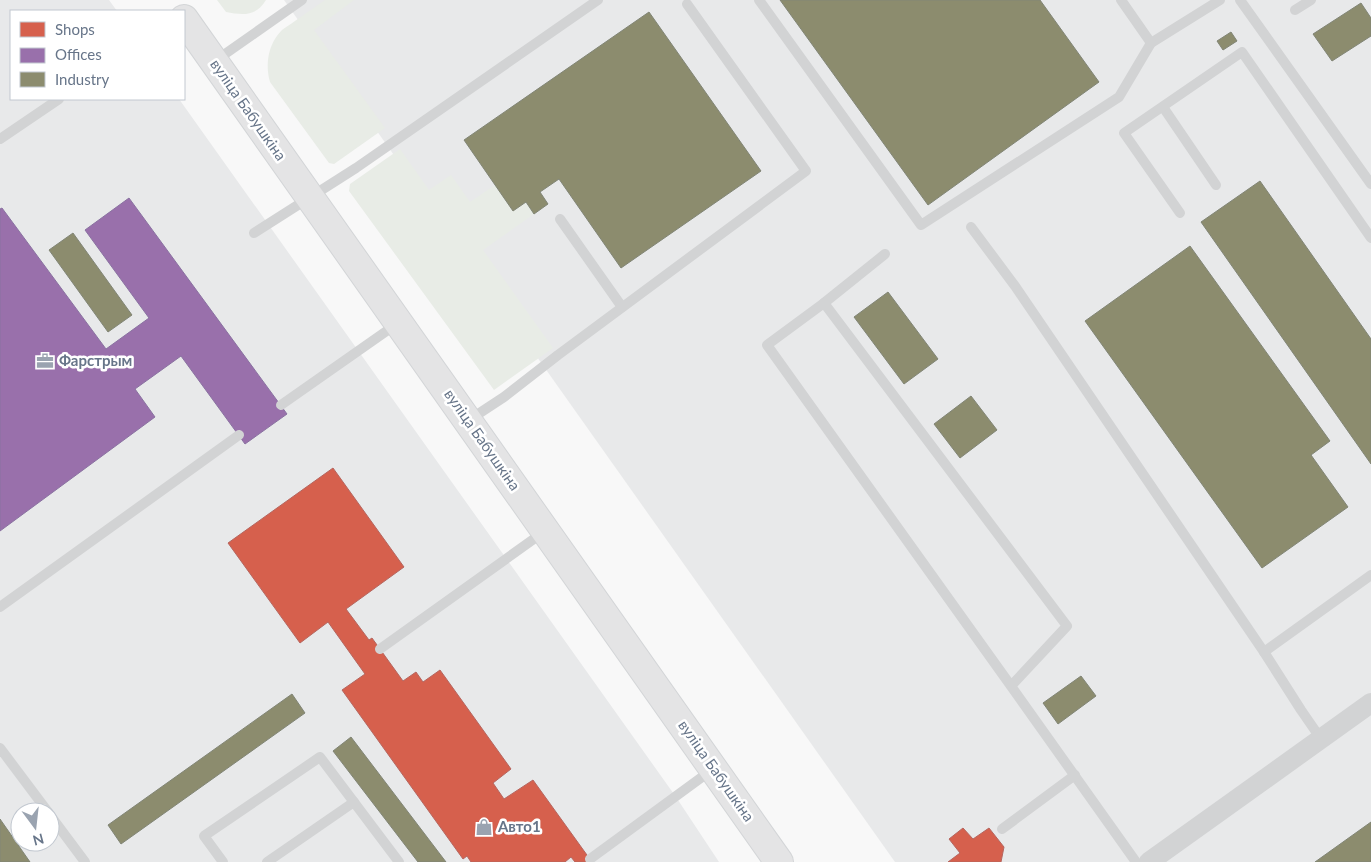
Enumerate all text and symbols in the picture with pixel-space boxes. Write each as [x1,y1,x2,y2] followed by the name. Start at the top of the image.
[10,10,185,100] legend
[55,20,95,38] text: Shops
[55,45,102,63] text: Offices
[207,55,290,164] street label: вуліца Бабушкіна
[55,70,110,88] text: Industry
[35,351,55,371] office icon: Фарстрым
[59,351,132,369] place label: Фарстрым
[441,385,524,494] street label: вуліца Бабушкіна
[675,716,758,825] street label: вуліца Бабушкіна
[10,802,60,852] north arrow
[474,817,494,837] shop icon: Авто1
[497,817,541,835] place label: Авто1
[31,830,46,850] text: N

